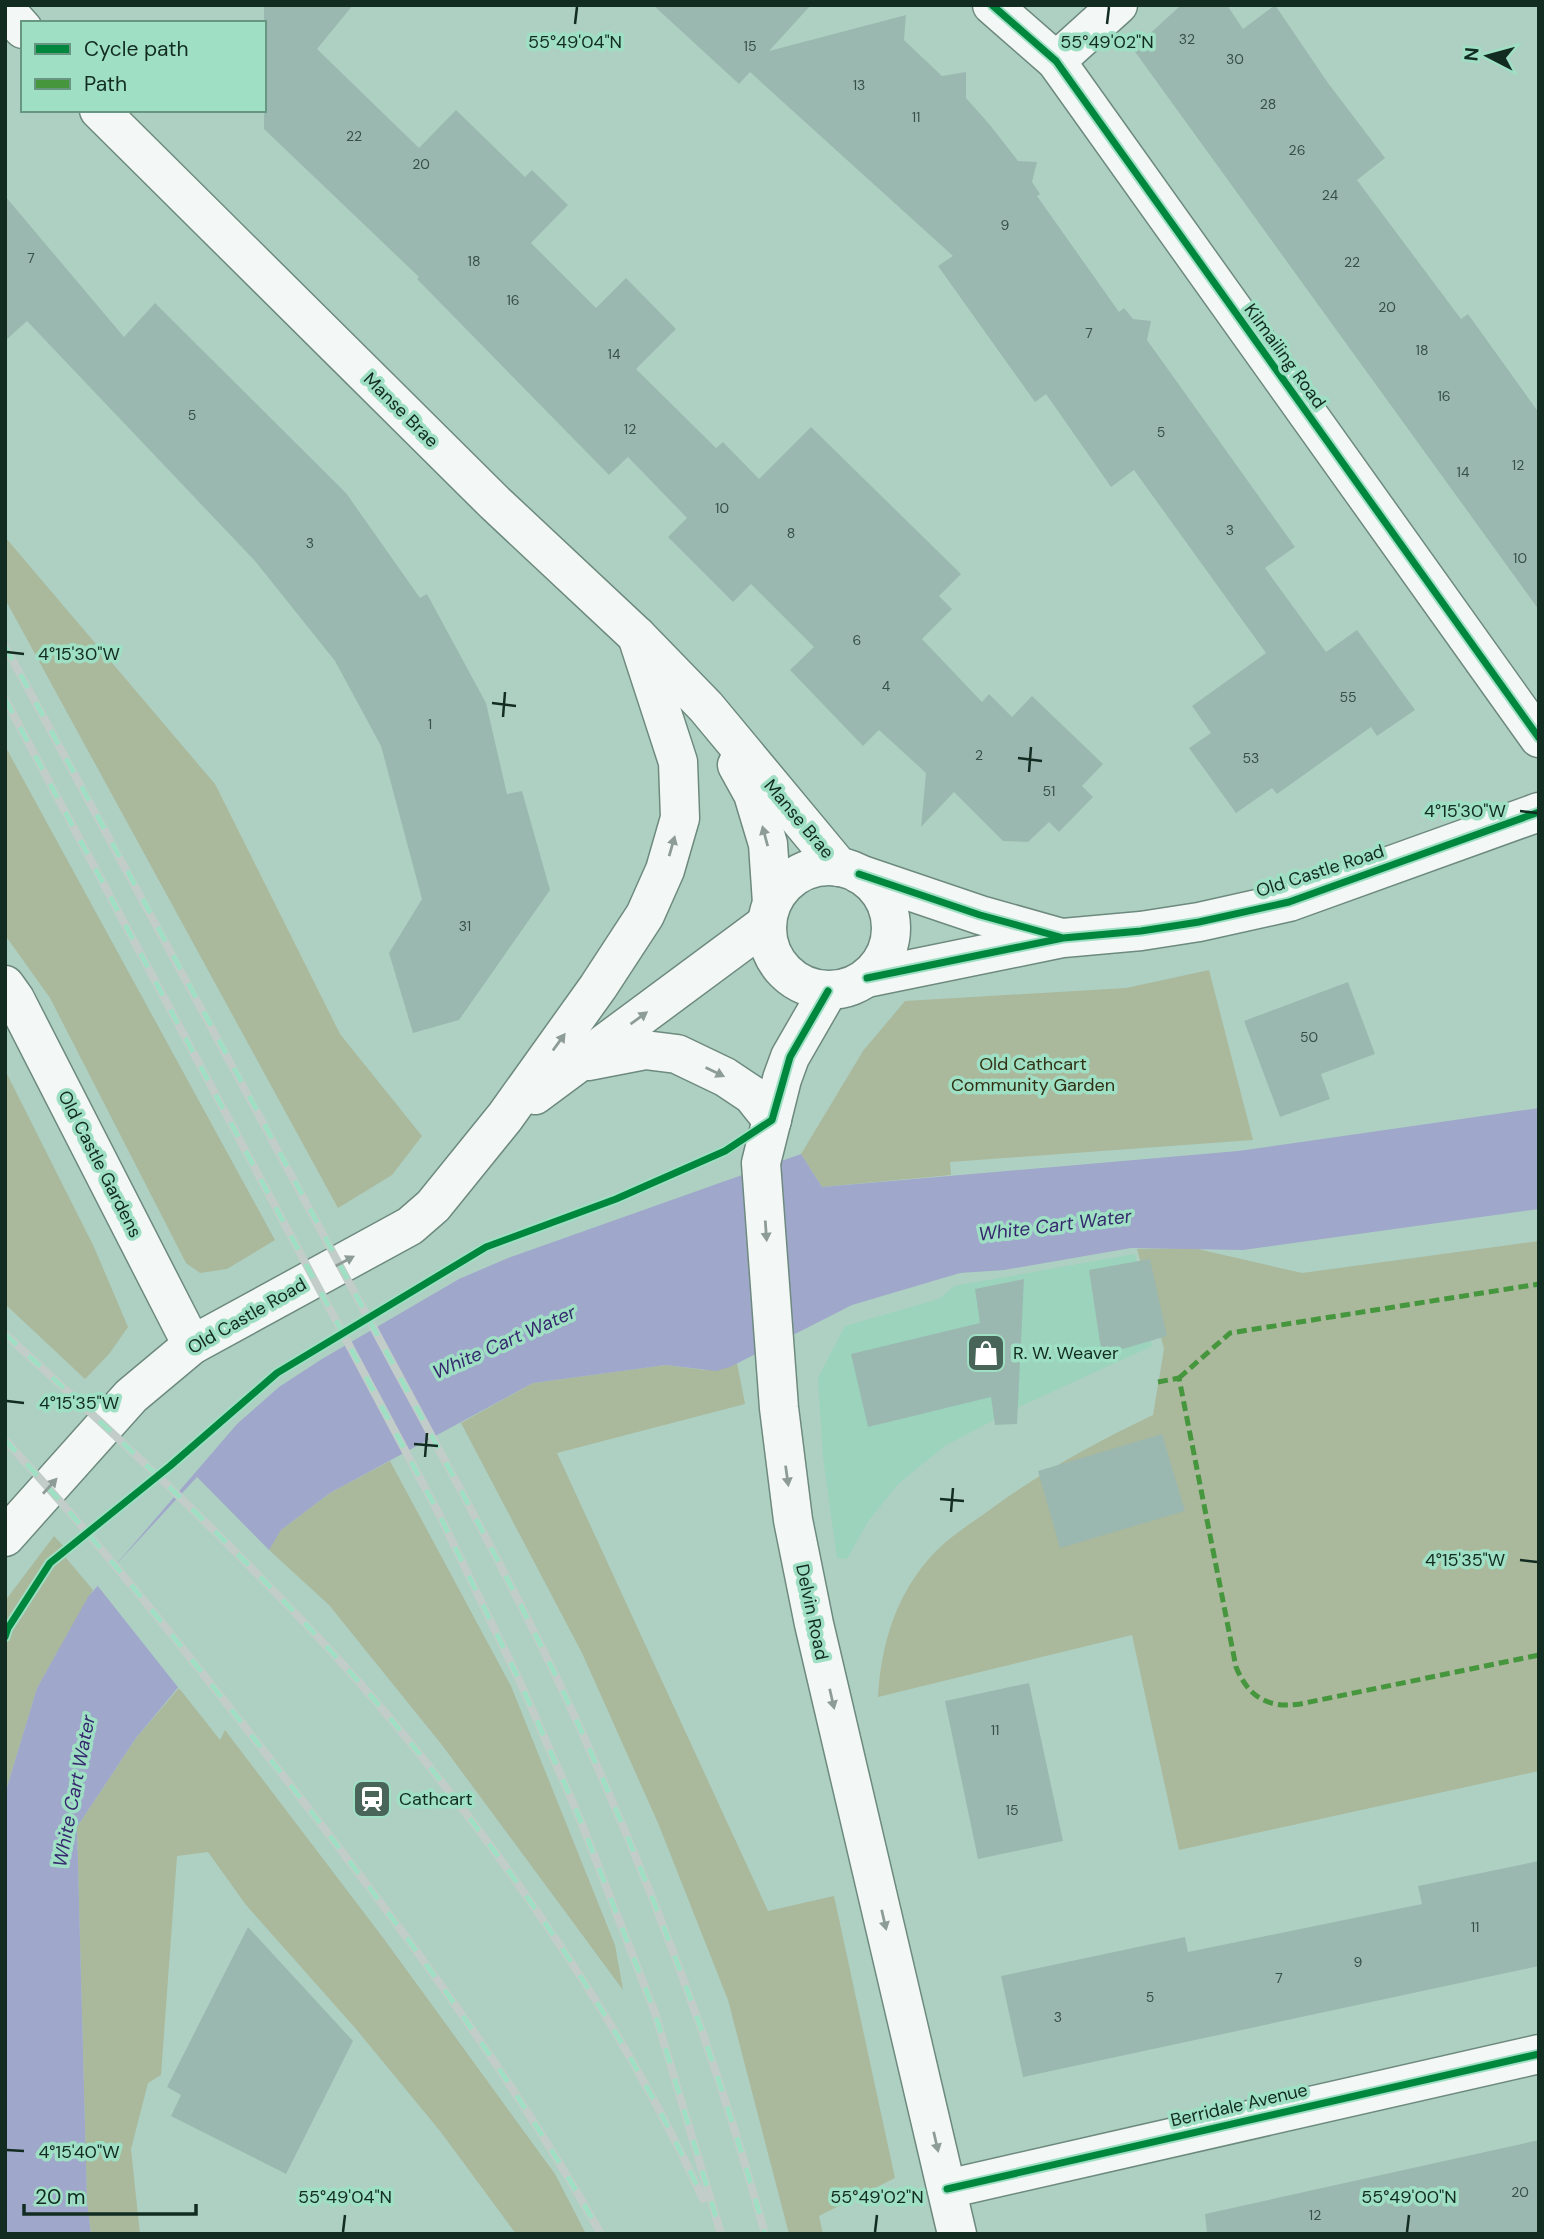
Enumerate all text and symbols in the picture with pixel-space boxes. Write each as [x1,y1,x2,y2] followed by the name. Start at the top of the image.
[21,21,266,112] legend
[1453,21,1523,91] north arrow
[528,30,622,54] text: 55°49'04"N
[1060,30,1154,54] text: 55°49'02"N
[1179,30,1195,48] house number: 32
[84,35,189,63] text: Cycle path
[744,37,756,55] house number: 15
[1458,46,1485,62] text: N
[1226,50,1244,68] house number: 30
[84,70,127,98] text: Path
[853,76,865,94] house number: 13
[1260,95,1276,113] house number: 28
[912,108,920,126] house number: 11
[346,127,362,145] house number: 22
[1289,141,1305,159] house number: 26
[412,155,430,173] house number: 20
[1322,186,1339,204] house number: 24
[1001,216,1010,234] house number: 9
[27,249,35,267] house number: 7
[468,252,480,270] house number: 18
[1344,253,1360,271] house number: 22
[506,291,520,309] house number: 16
[1378,298,1396,316] house number: 20
[1239,299,1331,413] street label: Kilmailing Road
[1085,324,1093,342] house number: 7
[1416,341,1428,359] house number: 18
[608,345,621,363] house number: 14
[358,367,444,453] street label: Manse Brae
[1437,387,1451,405] house number: 16
[188,406,196,424] house number: 5
[624,420,636,438] house number: 12
[1157,423,1165,441] house number: 5
[1512,456,1524,474] house number: 12
[1457,463,1470,481] house number: 14
[715,499,729,517] house number: 10
[1226,521,1234,539] house number: 3
[787,524,795,542] house number: 8
[306,534,314,552] house number: 3
[1513,549,1527,567] house number: 10
[853,631,861,649] house number: 6
[38,642,120,666] text: 4°15'30"W
[882,677,891,695] house number: 4
[1339,688,1357,706] house number: 55
[428,715,432,733] house number: 1
[975,746,983,764] house number: 2
[1243,749,1259,767] house number: 53
[759,774,839,864] street label: Manse Brae
[1043,782,1055,800] house number: 51
[1424,799,1506,823] text: 4°15'30"W
[759,825,769,846] one-way arrow
[668,835,678,856] one-way arrow
[1253,839,1387,903] street label: Old Castle Road
[459,917,471,935] house number: 31
[630,1012,648,1026] one-way arrow
[1300,1028,1318,1046] house number: 50
[552,1033,566,1051] one-way arrow
[951,1052,1115,1097] park label: Old Cathcart Community Garden
[705,1067,725,1078] one-way arrow
[53,1086,147,1242] street label: Old Castle Gardens
[977,1203,1134,1247] water label: White Cart Water
[761,1220,772,1242] one-way arrow
[335,1255,354,1267] one-way arrow
[183,1272,311,1360] street label: Old Castle Road
[428,1299,580,1385] water label: White Cart Water
[965,1332,1007,1374] shop icon: R. W. Weaver
[1013,1341,1119,1365] place label: R. W. Weaver
[39,1391,119,1415] text: 4°15'35"W
[782,1465,793,1487] one-way arrow
[42,1477,58,1495] one-way arrow
[1425,1548,1505,1572] text: 4°15'35"W
[790,1562,834,1662] street label: Delvin Road
[826,1688,837,1710] one-way arrow
[47,1712,101,1869] water label: White Cart Water
[991,1721,999,1739] house number: 11
[351,1778,393,1820] station icon: Cathcart
[399,1787,473,1811] place label: Cathcart
[1006,1801,1018,1819] house number: 15
[879,1909,890,1931] one-way arrow
[1471,1918,1479,1936] house number: 11
[1354,1953,1363,1971] house number: 9
[1275,1969,1283,1987] house number: 7
[1146,1988,1154,2006] house number: 5
[1054,2008,1062,2026] house number: 3
[1168,2078,1310,2132] street label: Berridale Avenue
[931,2131,942,2153] one-way arrow
[38,2140,120,2164] text: 4°15'40"W
[24,2172,196,2216] scale bar
[35,2183,86,2211] text: 20 m
[1511,2183,1529,2201] house number: 20
[298,2185,392,2209] text: 55°49'04"N
[830,2185,924,2209] text: 55°49'02"N
[1361,2185,1457,2209] text: 55°49'00"N
[1309,2206,1321,2224] house number: 12

